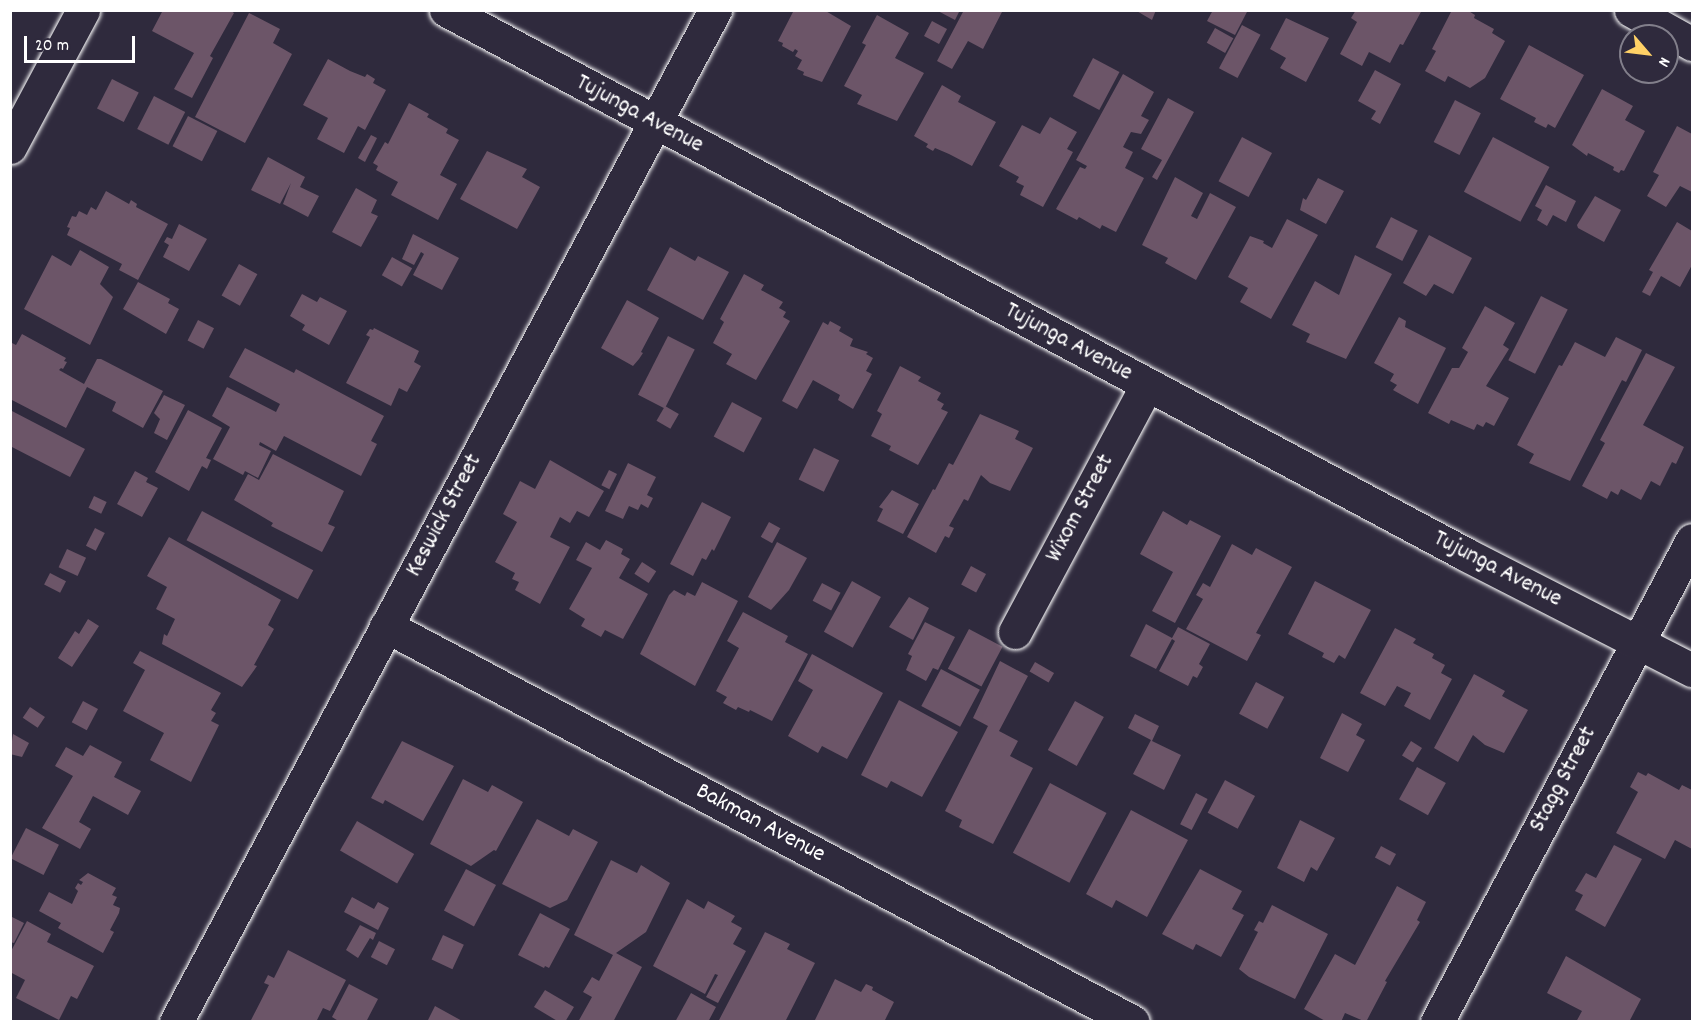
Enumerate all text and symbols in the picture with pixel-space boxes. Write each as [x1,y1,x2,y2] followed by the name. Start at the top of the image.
[27,24,138,62] scale bar
[1619,24,1679,84] north arrow
[35,34,69,59] text: 20 m
[1652,53,1676,71] text: N
[570,69,708,161] street label: Tujunga Avenue
[999,297,1137,389] street label: Tujunga Avenue
[401,450,489,582] street label: Keswick Street
[1041,450,1121,568] street label: Wixom Street
[1428,525,1566,615] street label: Tujunga Avenue
[1524,722,1604,838] street label: Stagg Street
[690,778,830,870] street label: Bakman Avenue

